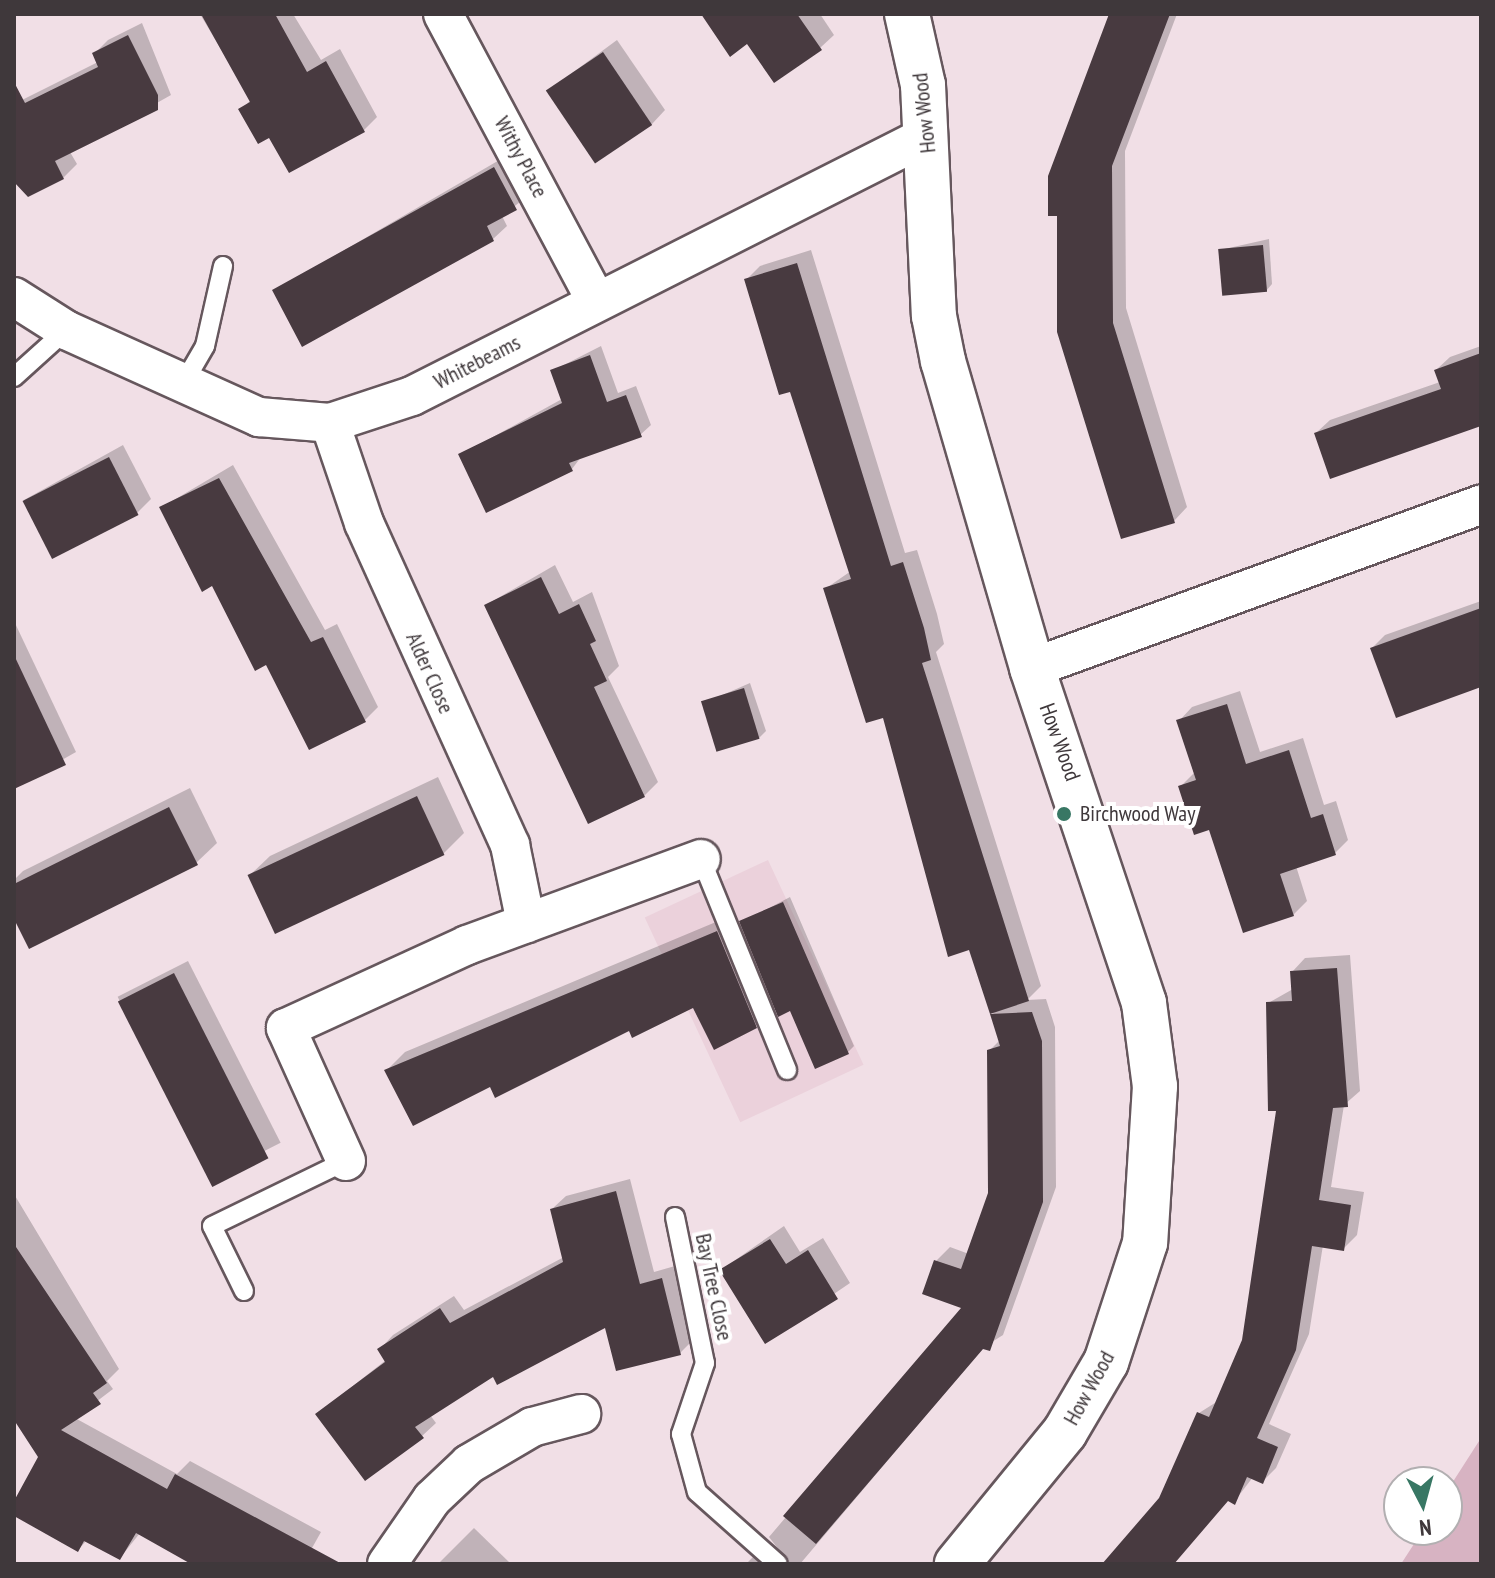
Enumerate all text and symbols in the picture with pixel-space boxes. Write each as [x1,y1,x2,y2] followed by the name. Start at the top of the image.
[907,71,941,155] street label: How Wood
[489,112,553,202] street label: Withy Place
[429,329,525,395] street label: Whitebeams
[400,628,460,718] street label: Alder Close
[1034,699,1086,785] street label: How Wood
[1080,801,1196,827] place label: Birchwood Way
[1055,805,1073,823] marker: Birchwood Way
[690,1230,738,1344] street label: Bay Tree Close
[1058,1346,1120,1430] street label: How Wood
[1383,1466,1463,1546] north arrow
[1418,1513,1433,1542] text: N

